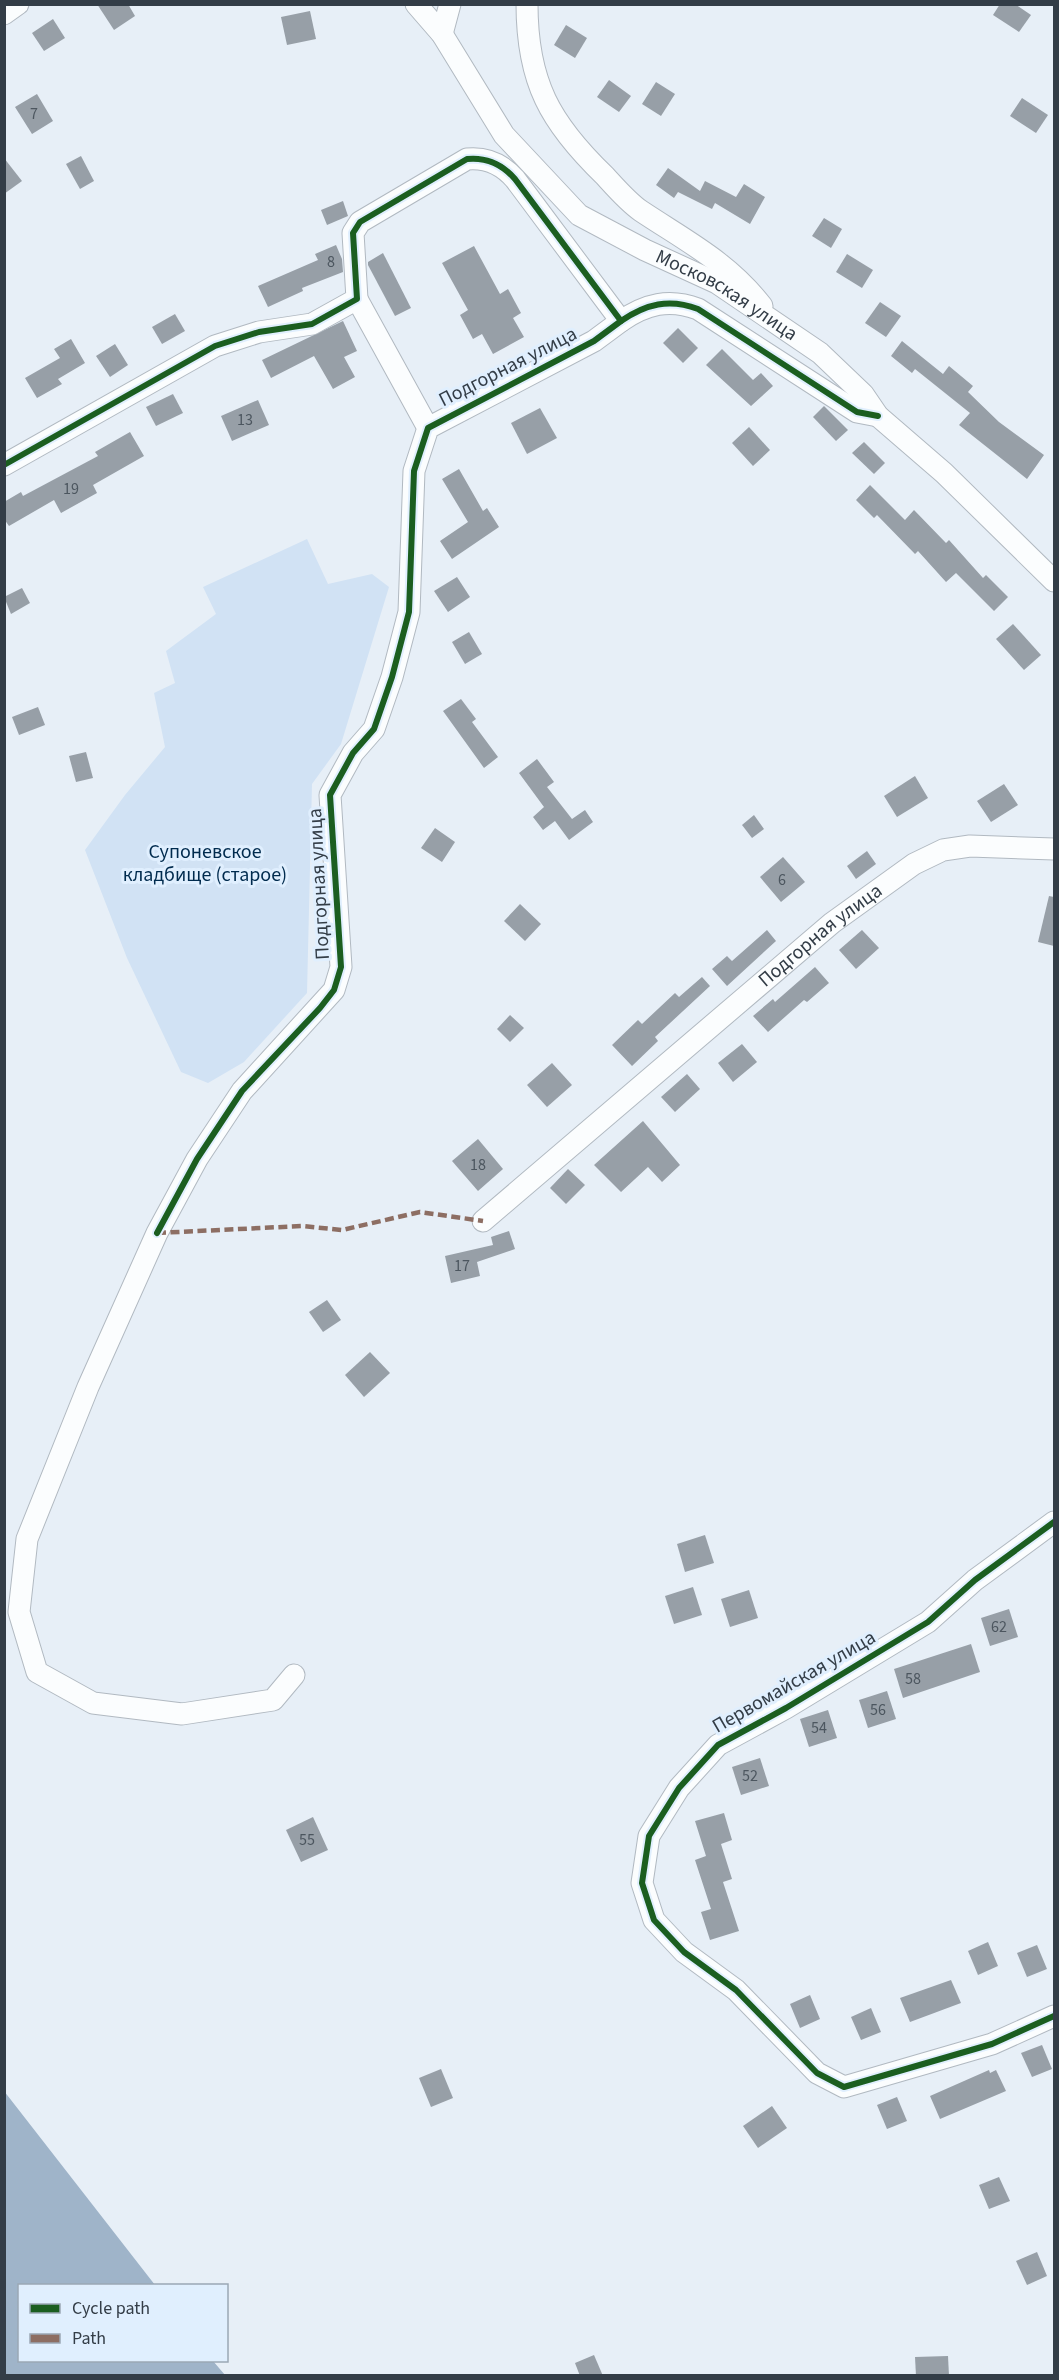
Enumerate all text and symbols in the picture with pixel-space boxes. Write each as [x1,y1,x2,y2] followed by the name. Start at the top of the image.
[30,103,38,125] house number: 7
[651,243,803,348] street label: Московская улица
[327,251,335,273] house number: 8
[434,320,582,414] street label: Подгорная улица
[237,409,253,431] house number: 13
[63,478,79,500] house number: 19
[301,807,337,961] street label: Подгорная улица
[123,838,287,889] park label: Супоневское кладбище (старое)
[778,869,786,891] house number: 6
[752,877,888,994] street label: Подгорная улица
[470,1154,486,1176] house number: 18
[454,1255,470,1277] house number: 17
[991,1616,1007,1638] house number: 62
[707,1624,881,1740] street label: Первомайская улица
[905,1668,921,1690] house number: 58
[870,1699,886,1721] house number: 56
[811,1717,827,1739] house number: 54
[742,1765,758,1787] house number: 52
[299,1829,315,1851] house number: 55
[18,2284,228,2362] legend
[72,2296,150,2321] text: Cycle path
[72,2326,106,2351] text: Path

